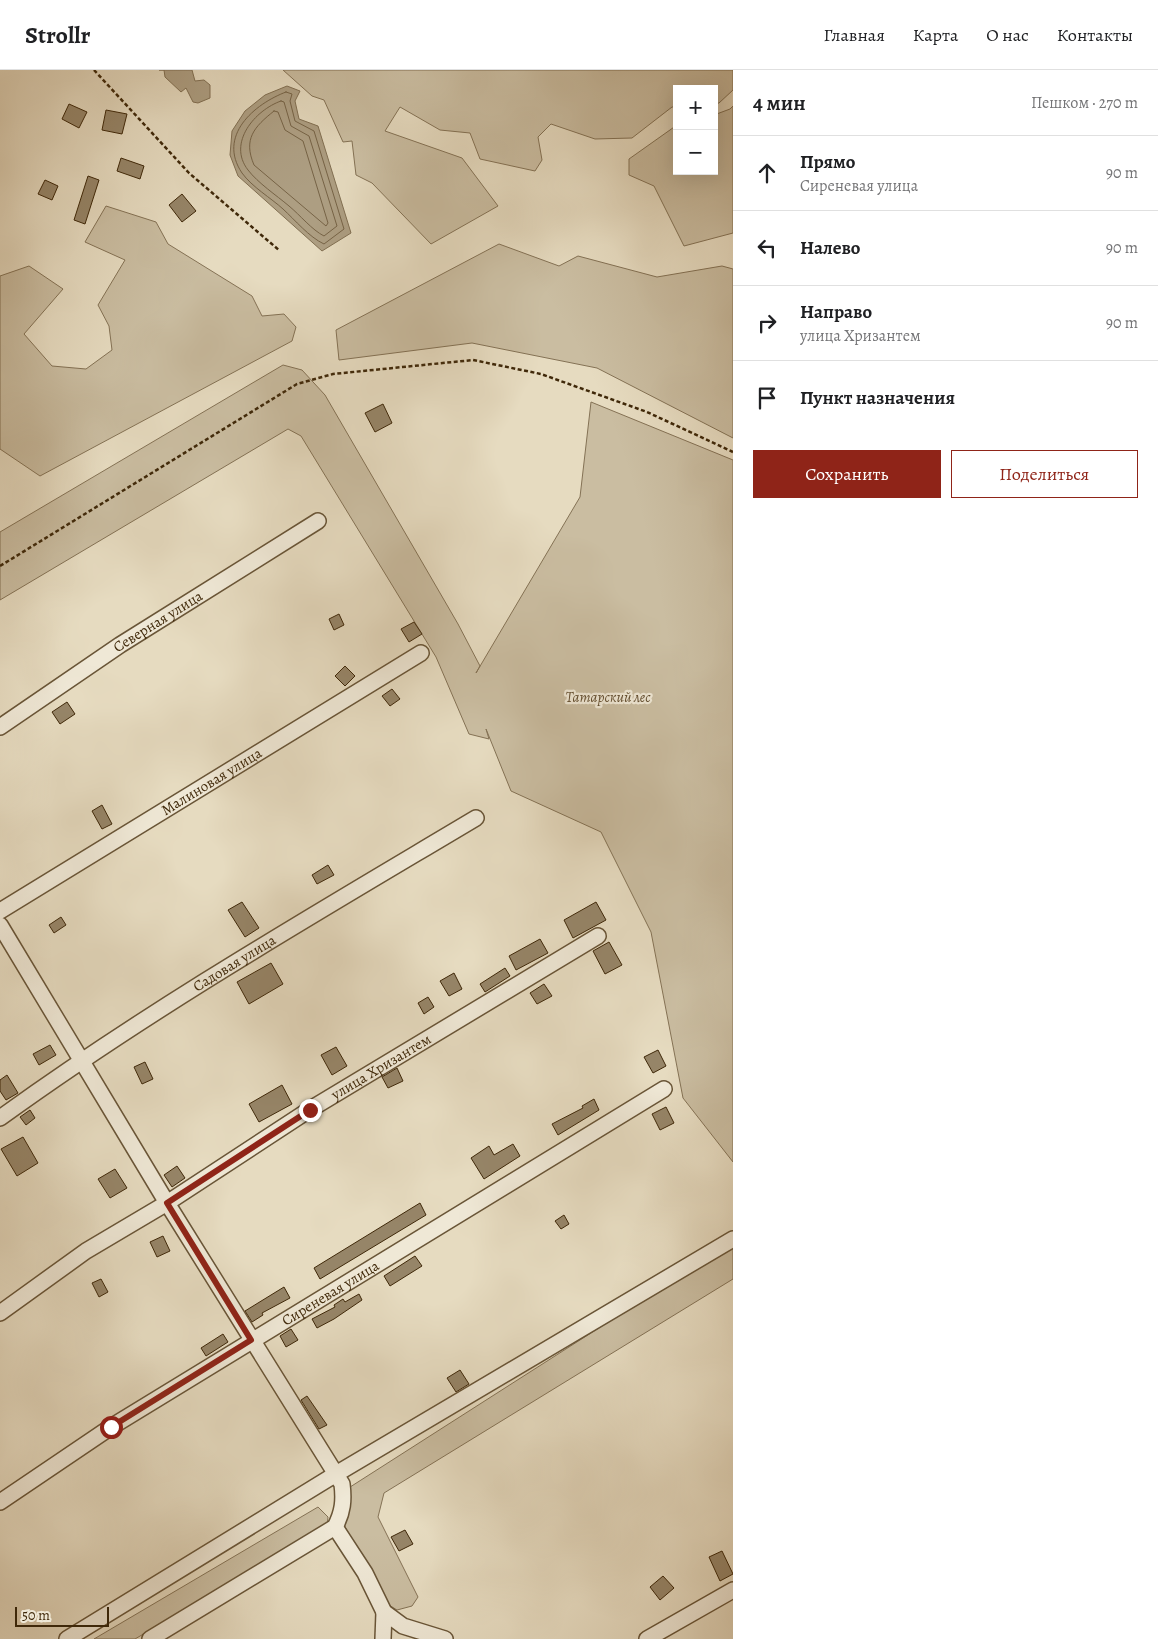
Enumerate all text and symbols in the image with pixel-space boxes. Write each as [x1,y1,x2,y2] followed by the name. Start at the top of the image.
[25,19,90,51] text: Strollr
[824,23,885,47] text: Главная
[913,23,958,47] text: Карта
[986,23,1029,47] text: О нас
[1057,23,1133,47] text: Контакты
[673,85,718,175] map controls
[673,85,718,130] button: +
[753,89,806,117] text: 4 мин
[1031,92,1138,114] text: Пешком · 270 m
[673,130,718,175] button: −
[800,149,855,175] text: Прямо
[753,159,781,187] icon: ahead
[1106,162,1138,184] text: 90 m
[800,175,918,197] text: Сиреневая улица
[753,234,781,262] icon: left
[800,235,860,261] text: Налево
[1106,237,1138,259] text: 90 m
[800,299,872,325] text: Направо
[753,309,781,337] icon: right
[1106,312,1138,334] text: 90 m
[800,325,921,347] text: улица Хризантем
[753,384,781,412] icon: arrive
[800,385,955,411] text: Пункт назначения
[753,450,941,498] button: Сохранить
[951,450,1138,498] button: Поделиться
[109,586,206,657] street label: Северная улица
[565,687,651,707] park label: Татарский лес
[157,743,266,820] street label: Малиновая улица
[189,930,280,996] street label: Садовая улица
[327,1029,435,1105] street label: улица Хризантем
[299,1099,322,1122] route end
[278,1255,383,1330] street label: Сиреневая улица
[100,1416,123,1439] route start
[15,1604,109,1627] scale bar
[22,1606,50,1625] text: 50 m

